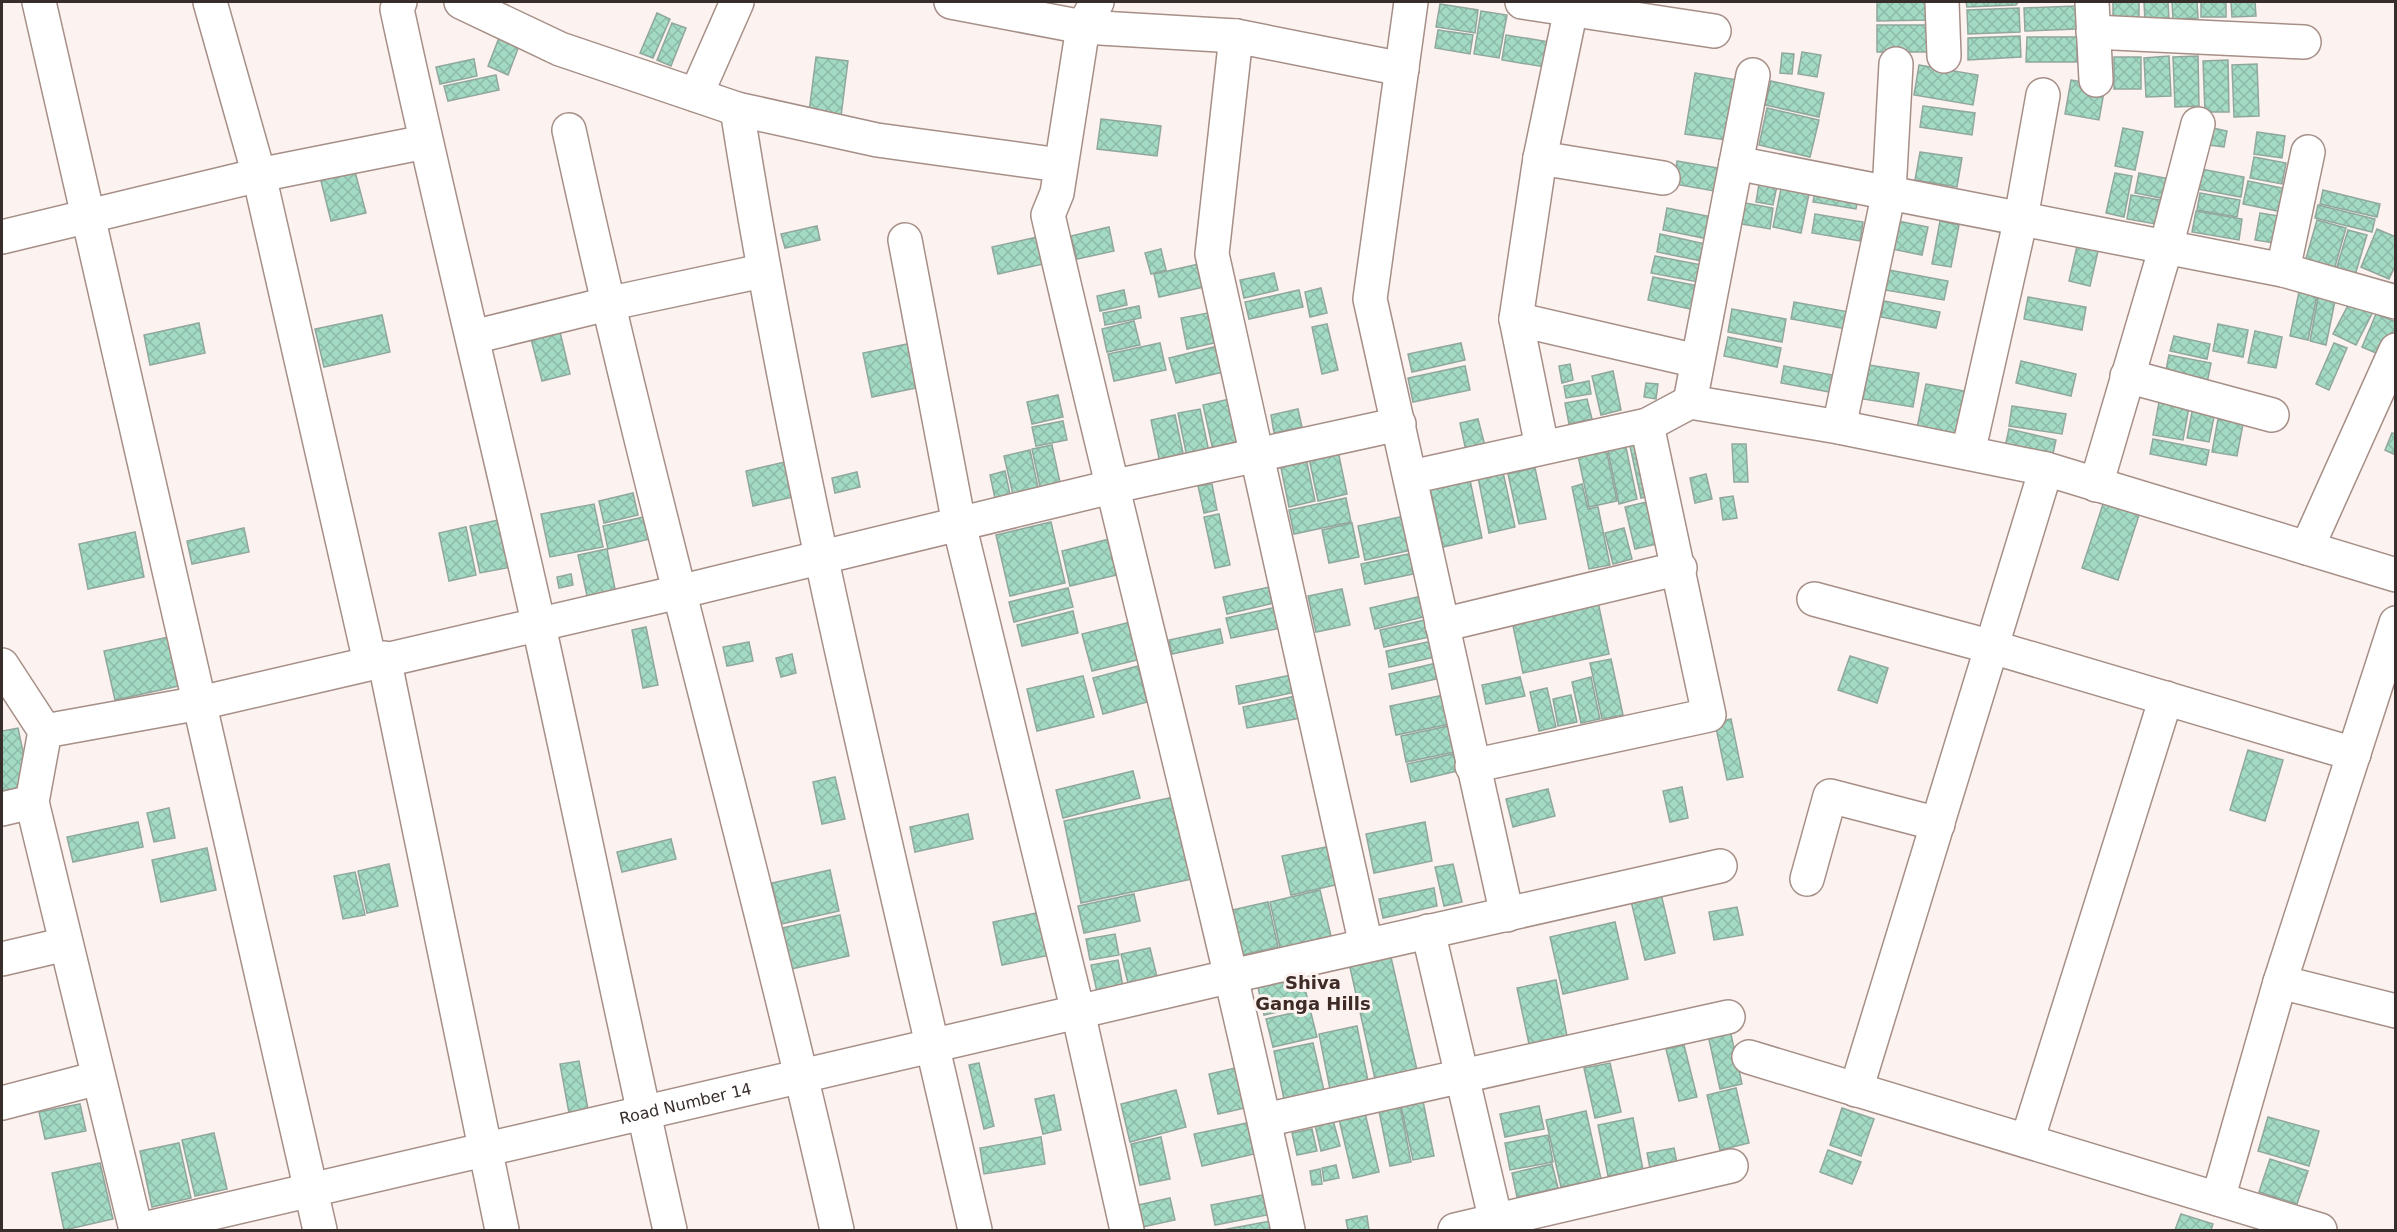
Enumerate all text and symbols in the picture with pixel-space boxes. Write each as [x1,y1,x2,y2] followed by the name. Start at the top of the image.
[1255,972,1371,1014] district label: Shiva Ganga Hills
[618,1078,753,1128] street label: Road Number 14

